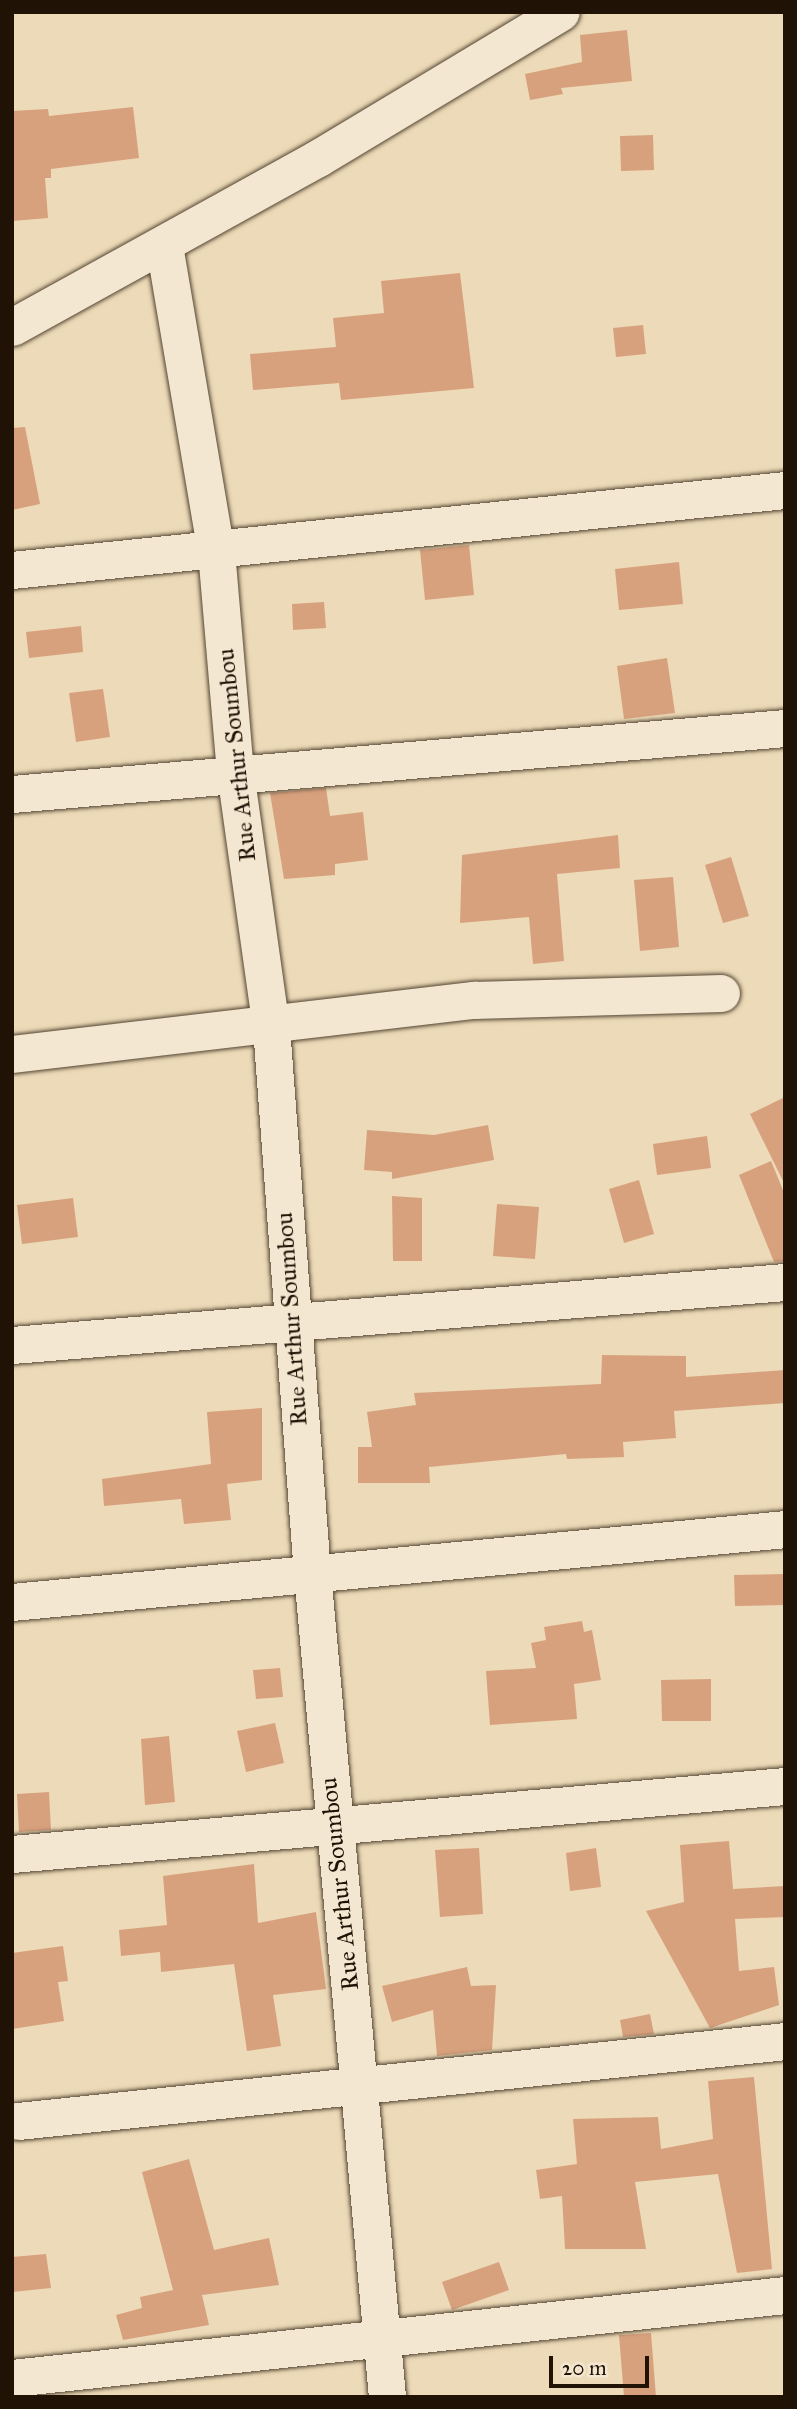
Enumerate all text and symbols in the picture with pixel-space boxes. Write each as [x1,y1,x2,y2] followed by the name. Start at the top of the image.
[211,647,263,863] street label: Rue Arthur Soumbou
[270,1211,314,1427] street label: Rue Arthur Soumbou
[314,1776,366,1992] street label: Rue Arthur Soumbou
[552,2342,652,2386] scale bar
[562,2355,607,2381] text: 20 m

